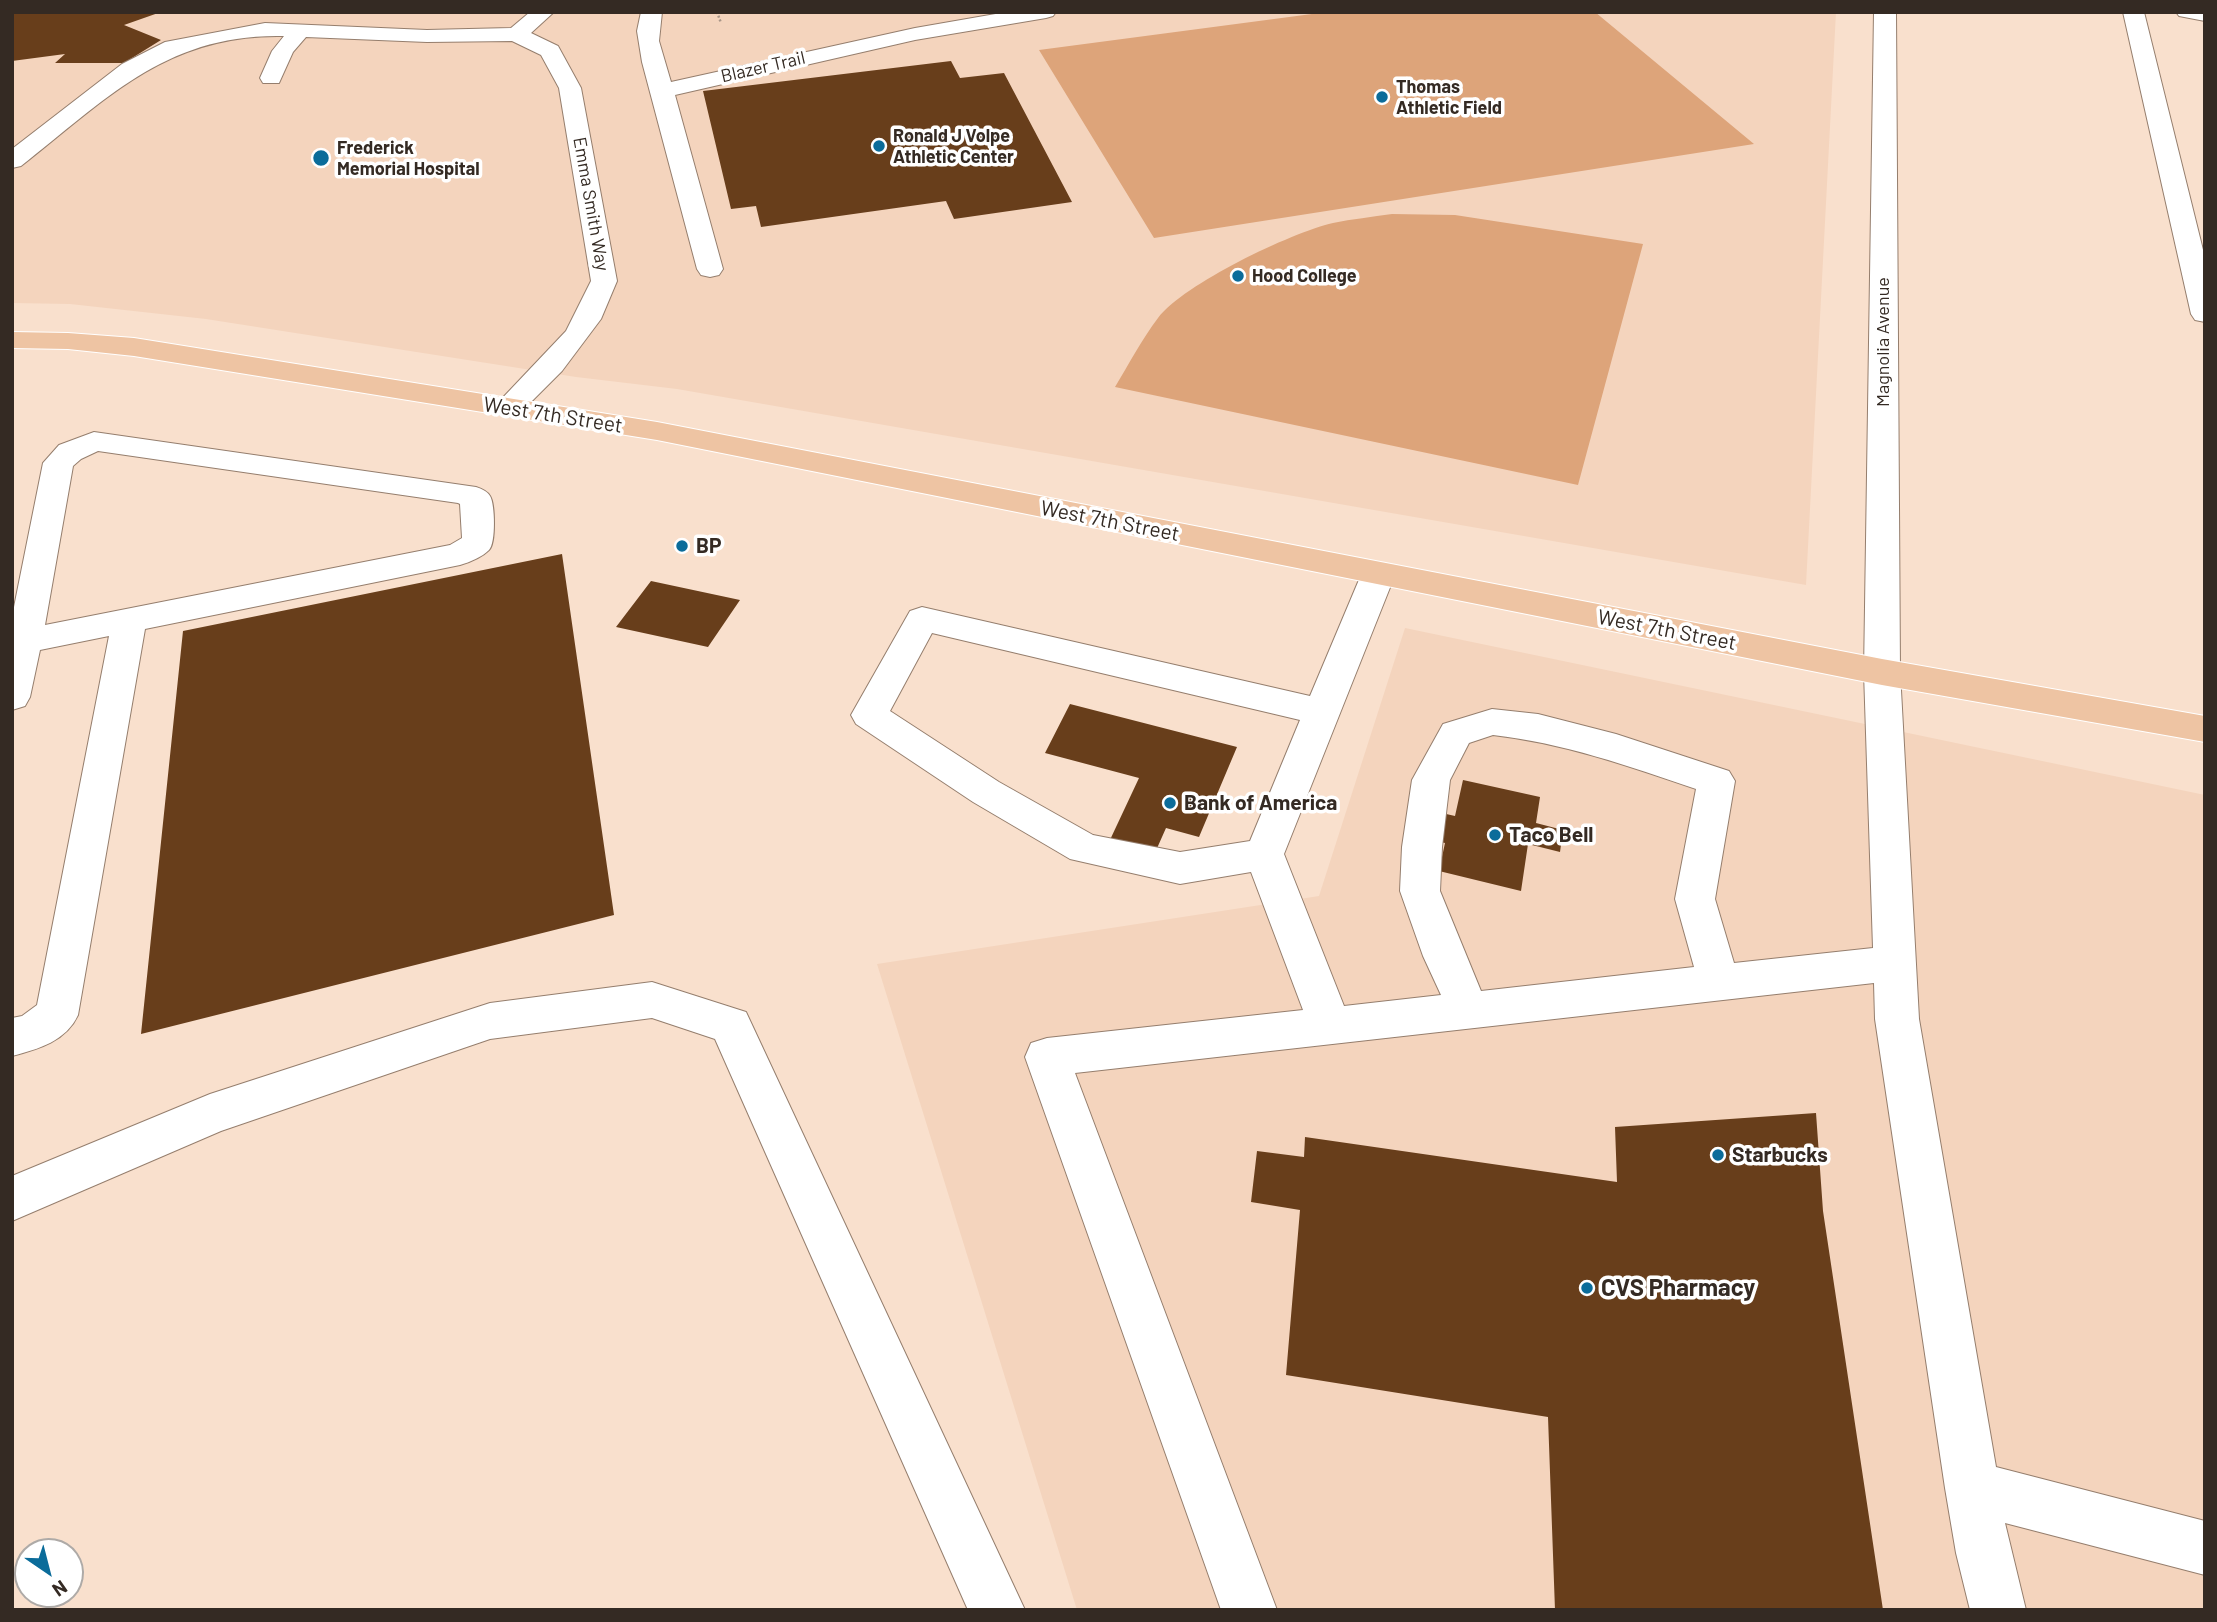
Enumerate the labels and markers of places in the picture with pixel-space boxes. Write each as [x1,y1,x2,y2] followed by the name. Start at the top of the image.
[1396,76,1502,119] place label: Thomas Athletic Field
[1374,89,1390,105] marker: Thomas Athletic Field
[893,125,1014,168] place label: Ronald J Volpe Athletic Center
[337,137,480,180] place label: Frederick Memorial Hospital
[871,138,887,154] marker: Ronald J Volpe Athletic Center
[311,148,331,168] marker: Frederick Memorial Hospital
[1252,265,1357,287] place label: Hood College
[1230,268,1246,284] marker: Hood College
[696,533,722,559] place label: BP
[674,538,690,554] marker: BP
[1184,790,1337,816] place label: Bank of America
[1162,795,1178,811] marker: Bank of America
[1509,822,1593,848] place label: Taco Bell
[1487,827,1503,843] marker: Taco Bell
[1732,1142,1828,1168] place label: Starbucks
[1710,1147,1726,1163] marker: Starbucks
[1601,1274,1755,1302] place label: CVS Pharmacy
[1579,1280,1595,1296] marker: CVS Pharmacy

